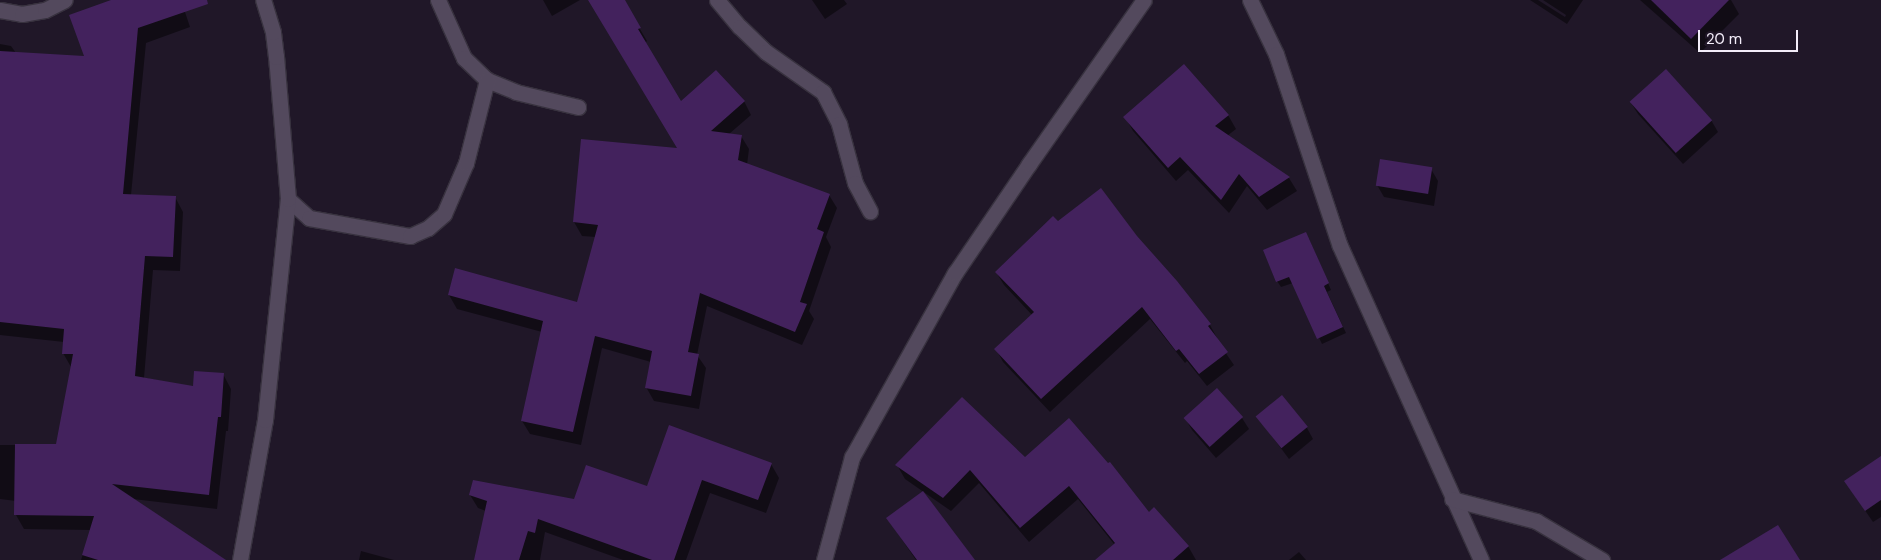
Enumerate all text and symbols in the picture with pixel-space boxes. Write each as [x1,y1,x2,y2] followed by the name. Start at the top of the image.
[1701,20,1801,52] scale bar
[1706,29,1742,49] text: 20 m

